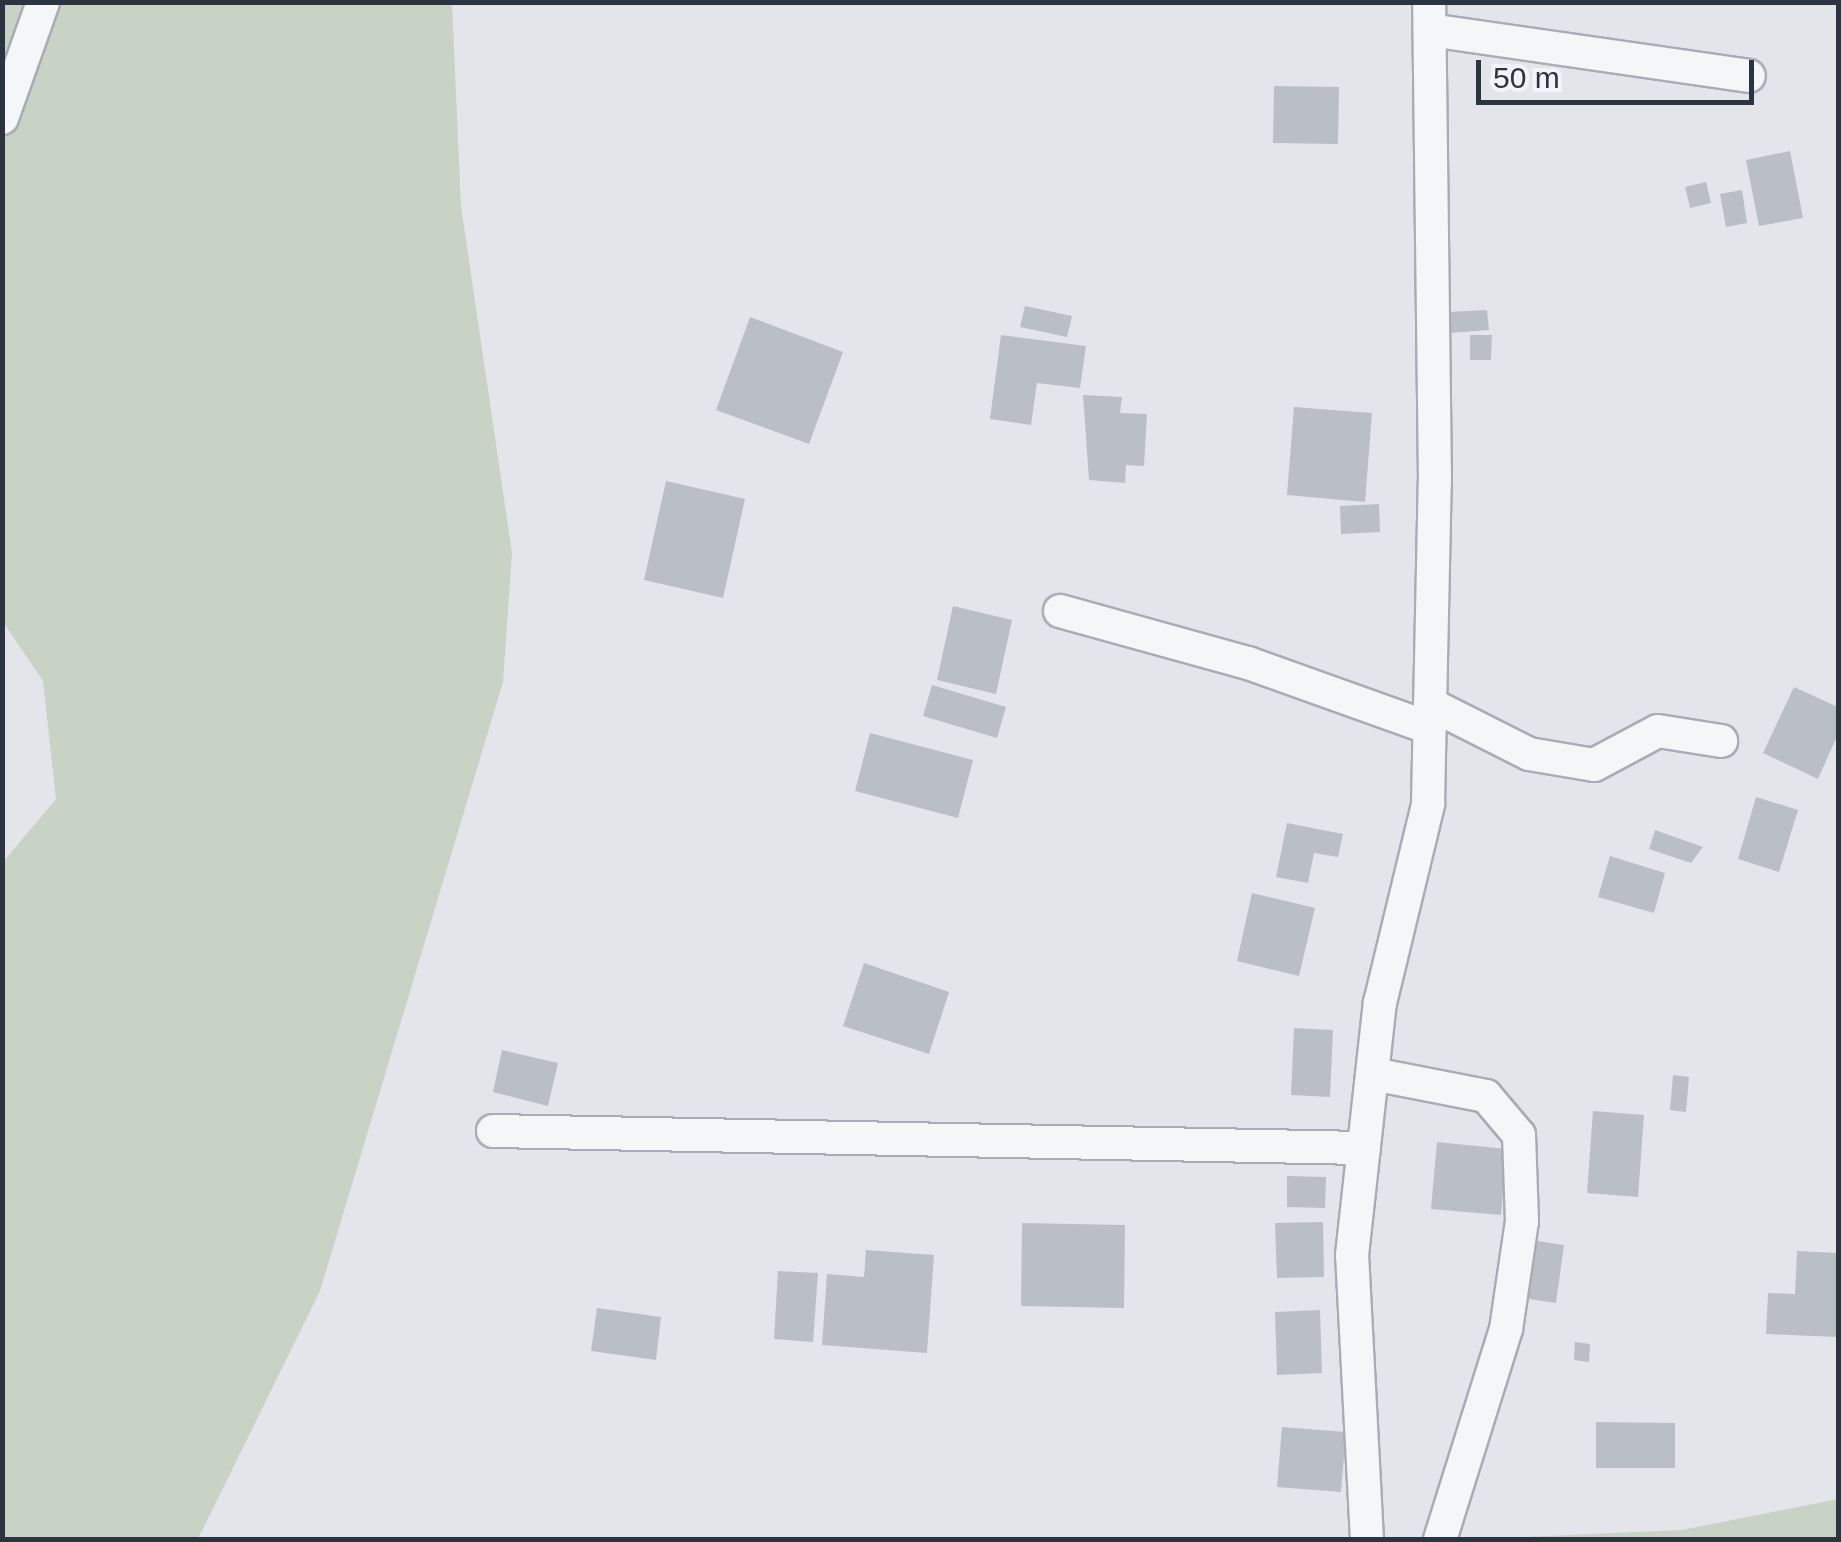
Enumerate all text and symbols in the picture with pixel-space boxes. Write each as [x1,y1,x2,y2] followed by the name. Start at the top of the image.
[1481,40,1758,102] scale bar
[1493,61,1560,94] text: 50 m

